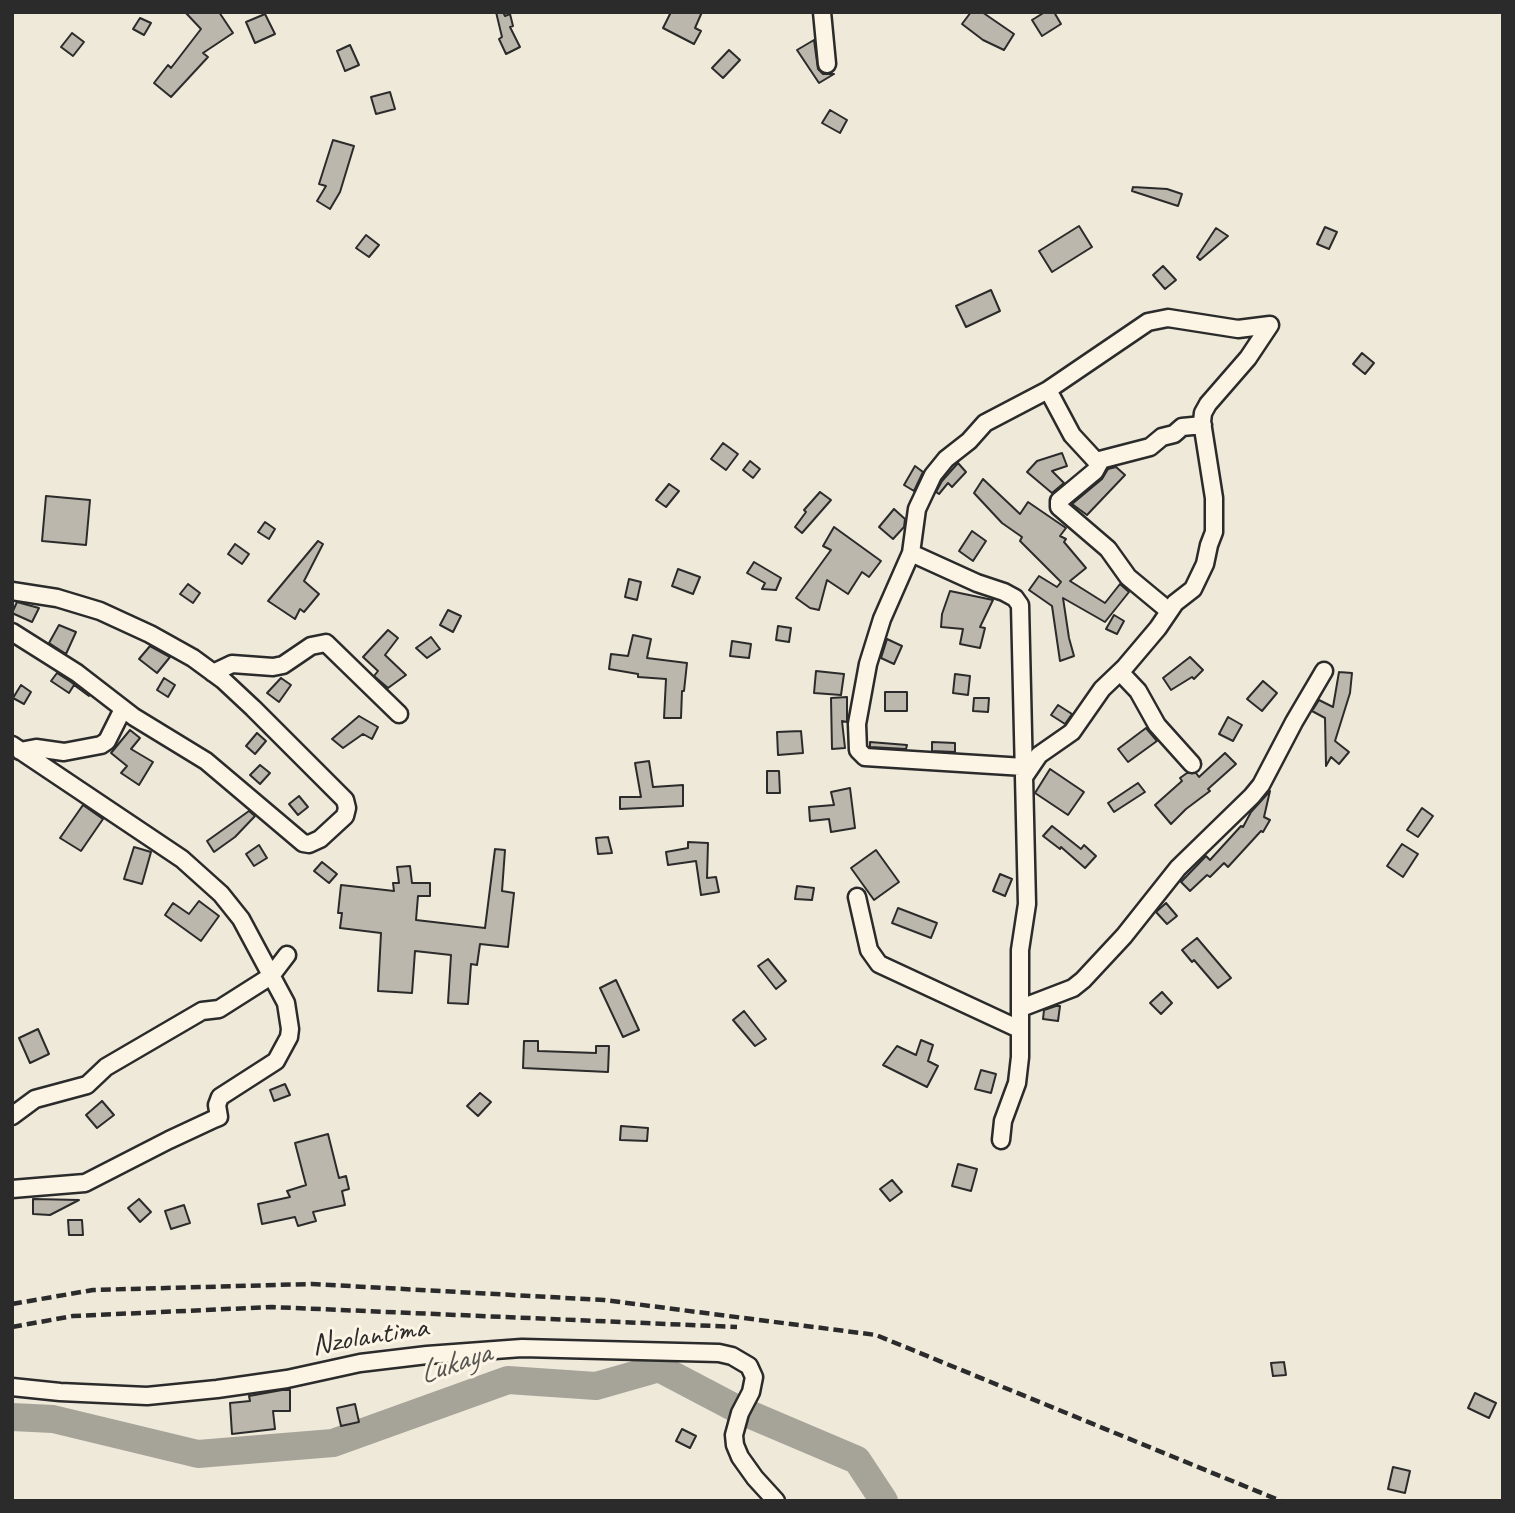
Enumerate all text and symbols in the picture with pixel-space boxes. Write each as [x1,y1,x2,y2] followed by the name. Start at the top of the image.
[309,1310,431,1364] street label: Nzolantima
[414,1334,496,1394] water label: Lukaya

